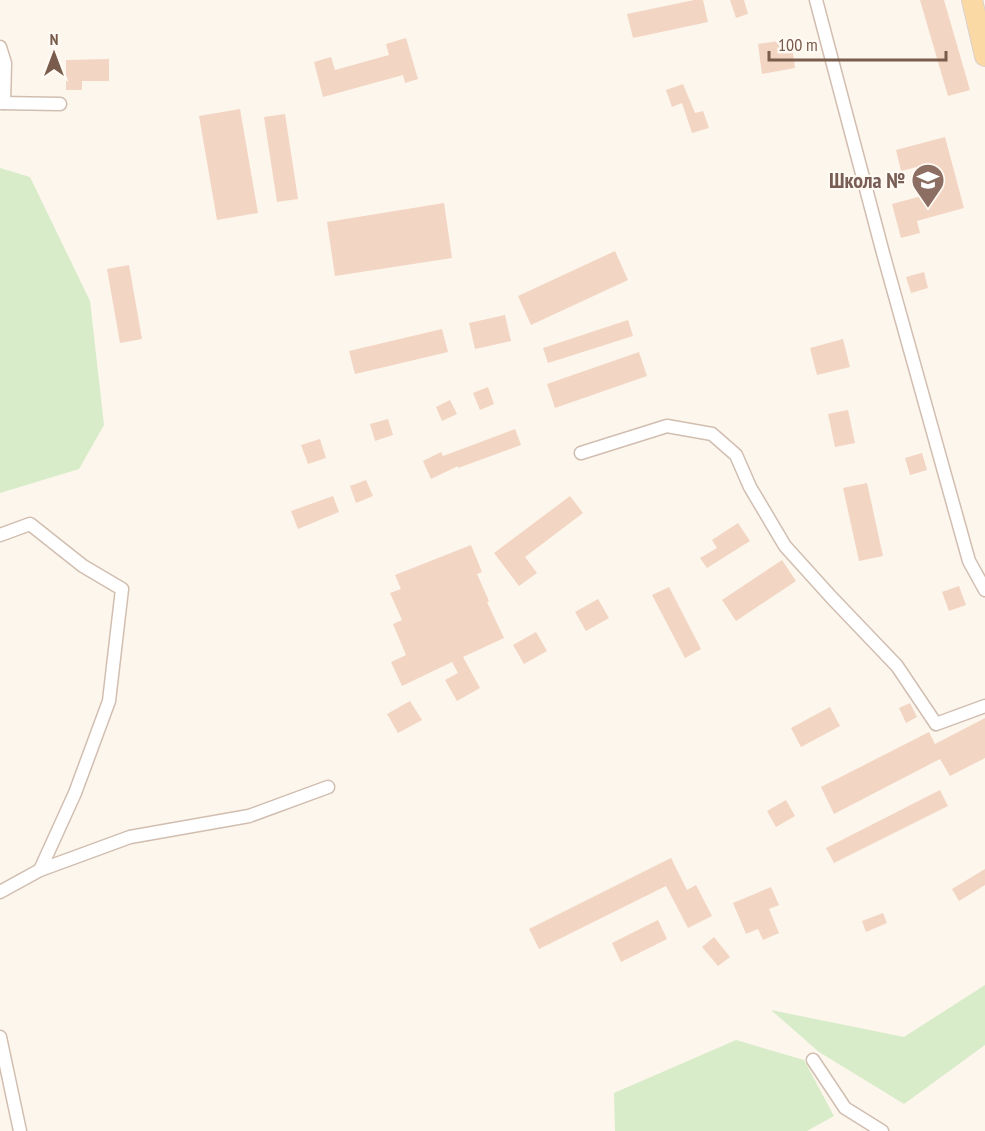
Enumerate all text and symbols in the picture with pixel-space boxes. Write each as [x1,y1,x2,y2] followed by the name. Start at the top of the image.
[24,24,84,84] north arrow
[769,24,946,62] scale bar
[50,29,58,49] text: N
[778,33,818,56] text: 100 m
[910,162,946,209] school or university icon: Школа №
[829,166,905,194] place label: Школа №

